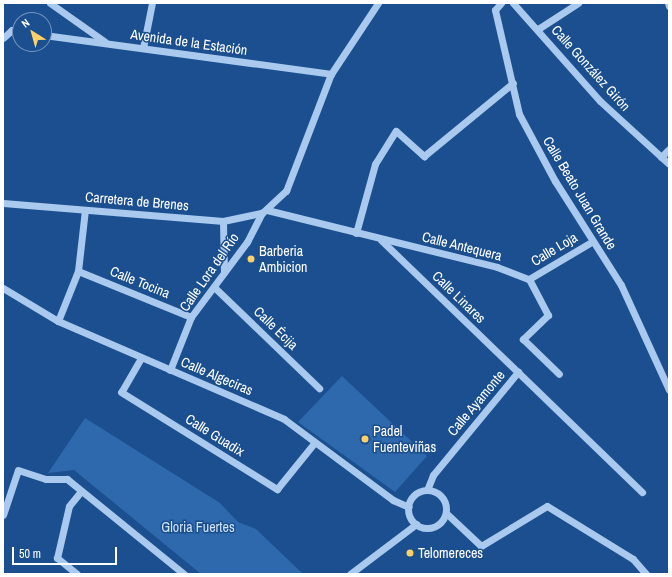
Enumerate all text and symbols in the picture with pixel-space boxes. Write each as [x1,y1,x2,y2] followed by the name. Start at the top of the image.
[12,12,52,52] north arrow
[19,16,32,31] text: N
[548,22,634,114] street label: Calle González Girón
[129,25,249,59] street label: Avenida de la Estación
[540,133,620,253] street label: Calle Beato Juan Grande
[84,188,190,214] street label: Carretera de Brenes
[420,228,504,264] street label: Calle Antequera
[528,229,580,269] street label: Calle Loja
[176,230,242,314] street label: Calle Lora del Río
[259,243,307,276] place label: Barberia Ambicion
[246,254,256,264] marker: Barberia Ambicion
[108,262,172,302] street label: Calle Tocina
[429,267,489,327] street label: Calle Linares
[250,303,302,353] street label: Calle Écija
[178,353,256,399] street label: Calle Algeciras
[444,367,508,439] street label: Calle Ayamonte
[182,410,248,460] street label: Calle Guadix
[373,423,436,456] place label: Padel Fuenteviñas
[360,434,370,444] marker: Padel Fuenteviñas
[161,519,235,535] park label: Gloria Fuertes
[14,539,119,565] scale bar
[418,545,483,561] place label: Telomereces
[19,546,41,562] text: 50 m
[405,548,415,558] marker: Telomereces

